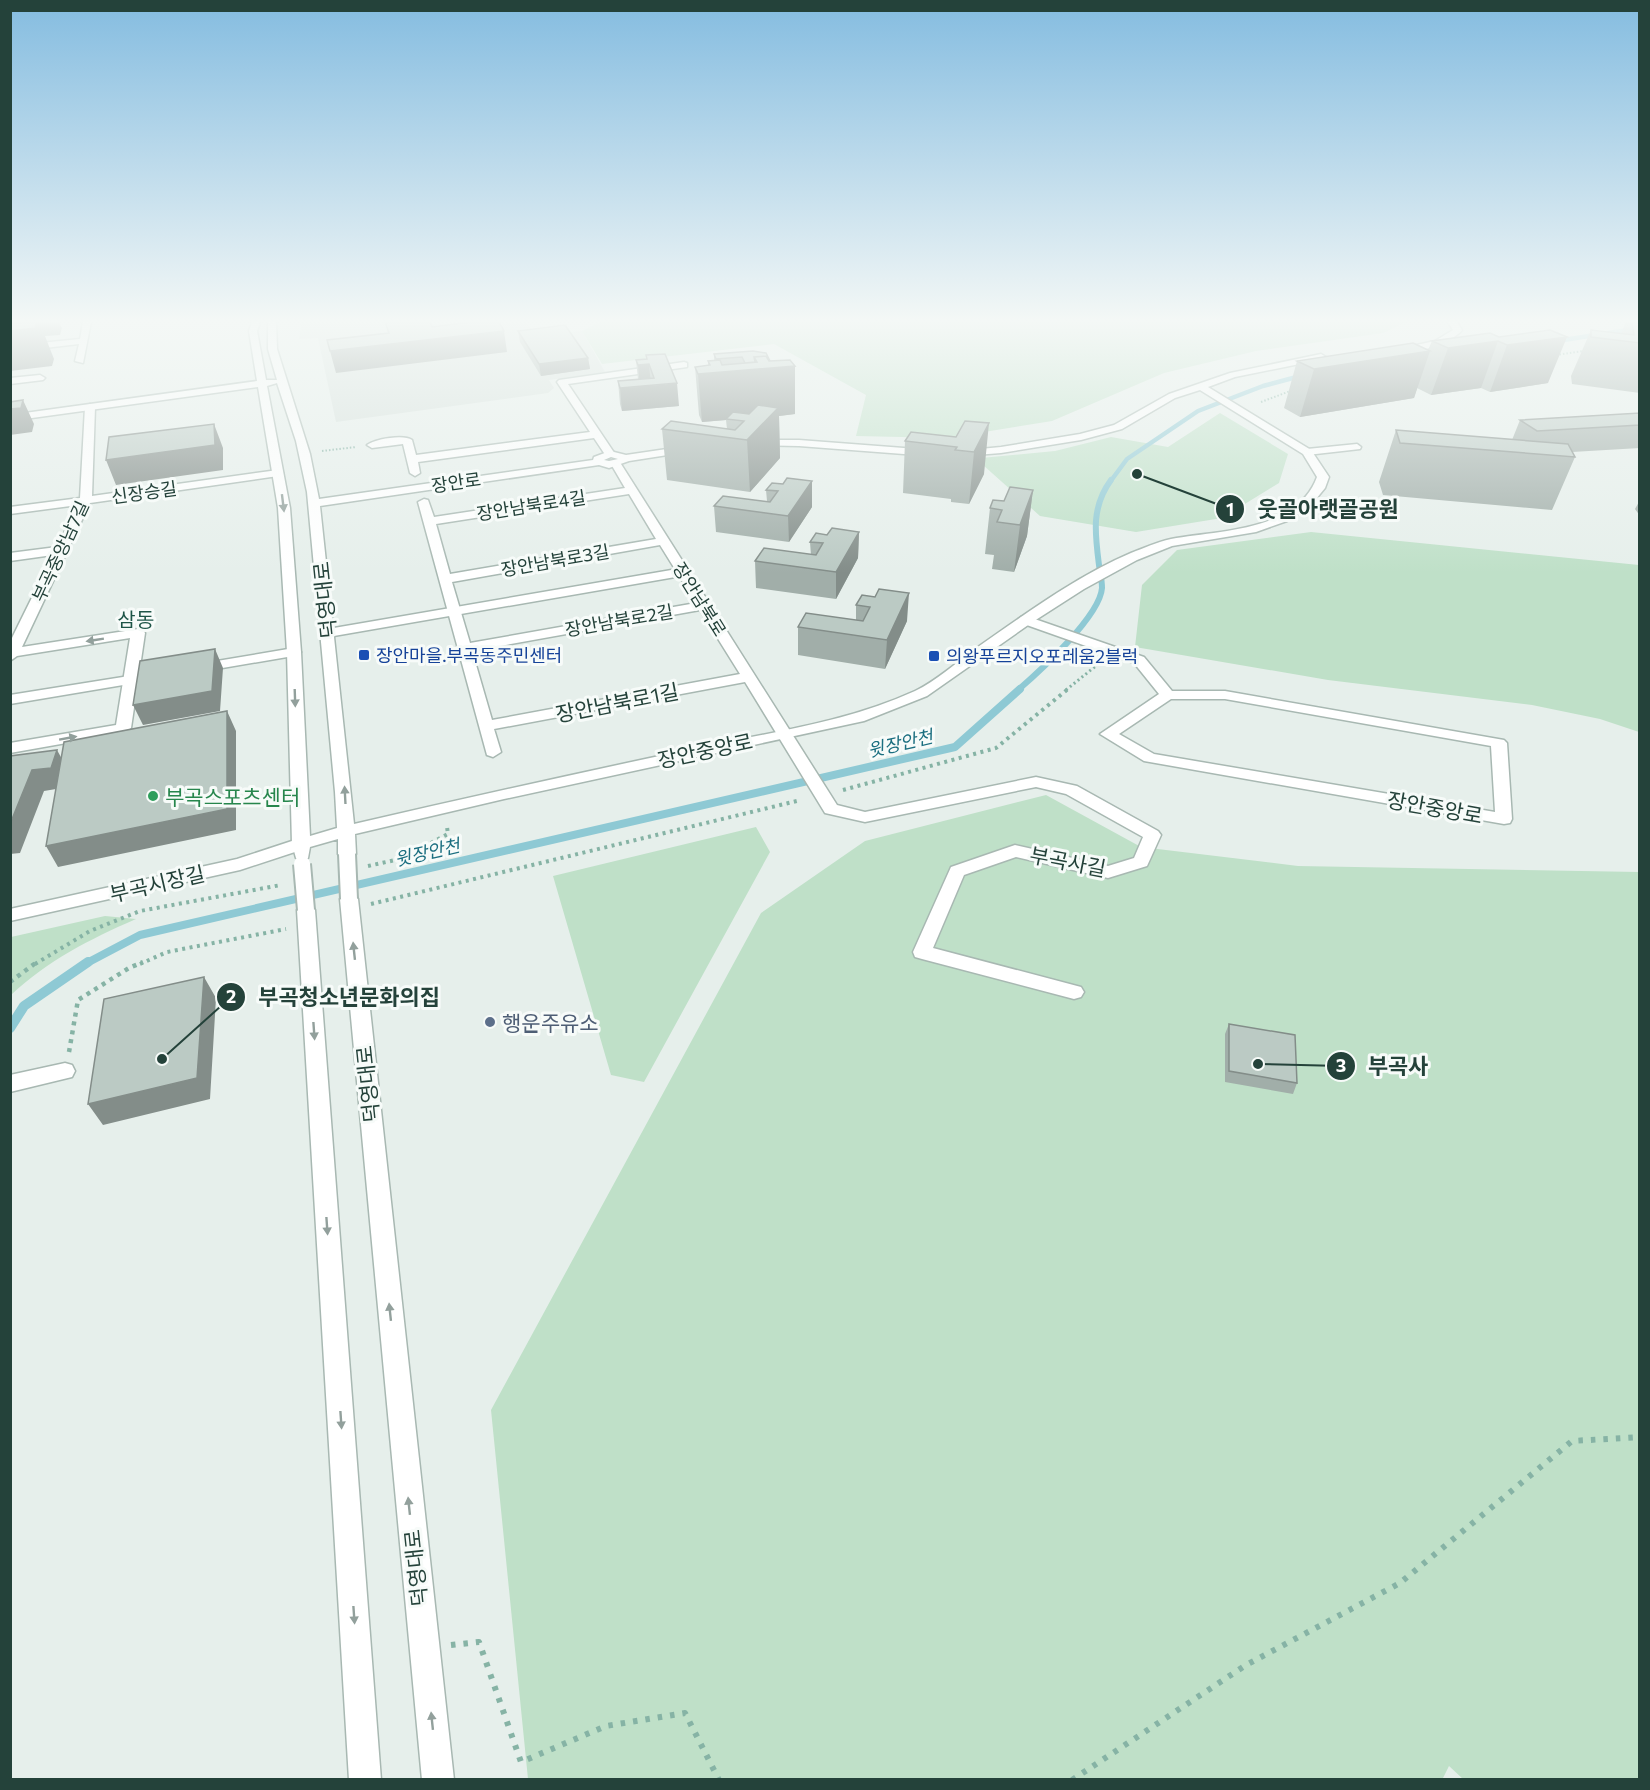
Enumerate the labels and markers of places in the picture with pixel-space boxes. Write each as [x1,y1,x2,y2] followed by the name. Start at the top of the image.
[1215,489,1411,529] callout: 웃골아랫골공원
[376,644,562,666] place label: 장안마을.부곡동주민센터
[946,645,1138,667] place label: 의왕푸르지오포레움2블럭
[357,648,371,662] marker: 장안마을.부곡동주민센터
[927,649,941,663] marker: 의왕푸르지오포레움2블럭
[165,784,300,809] place label: 부곡스포츠센터
[146,789,160,803] marker: 부곡스포츠센터
[216,977,452,1017] callout: 부곡청소년문화의집
[502,1010,599,1035] place label: 행운주유소
[483,1015,497,1029] marker: 행운주유소
[1326,1046,1441,1086] callout: 부곡사

